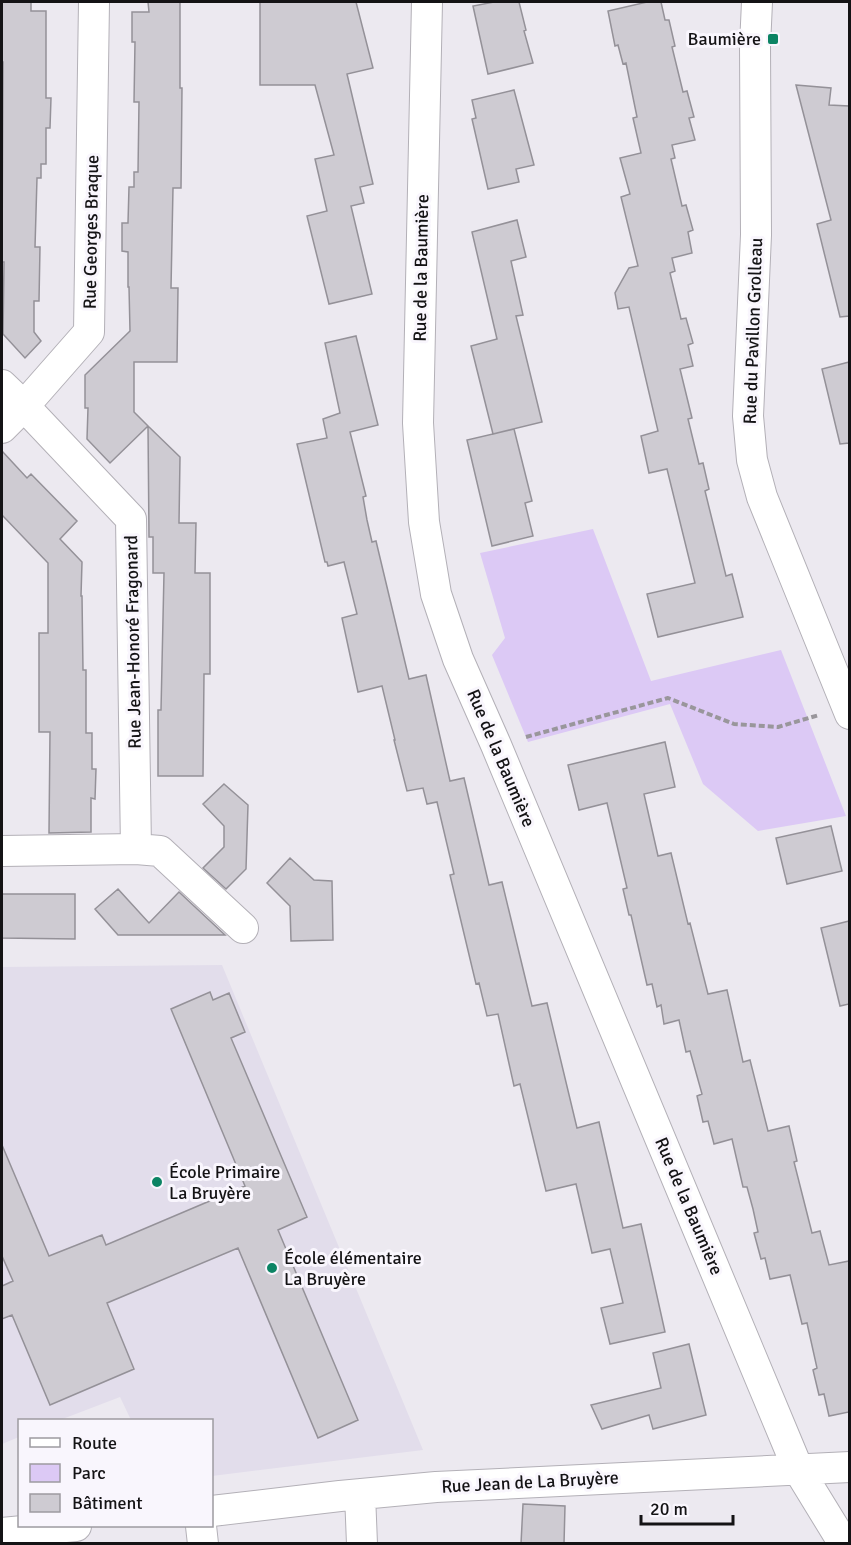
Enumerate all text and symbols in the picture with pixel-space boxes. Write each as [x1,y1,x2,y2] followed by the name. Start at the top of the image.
[688,28,761,50] place label: Baumière
[766,32,780,46] marker: Baumière
[79,155,103,309] street label: Rue Georges Braque
[409,194,433,342] street label: Rue de la Baumière
[739,237,767,425] street label: Rue du Pavillon Grolleau
[120,535,146,749] street label: Rue Jean-Honoré Fragonard
[462,686,540,830] street label: Rue de la Baumière
[650,1134,728,1278] street label: Rue de la Baumière
[169,1161,280,1204] place label: École Primaire La Bruyère
[150,1175,164,1189] marker: École Primaire La Bruyère
[284,1247,422,1290] place label: École élémentaire La Bruyère
[265,1261,279,1275] marker: École élémentaire La Bruyère
[18,1419,213,1527] legend
[72,1432,117,1454] text: Route
[72,1462,106,1484] text: Parc
[441,1466,619,1498] street label: Rue Jean de La Bruyère
[641,1488,732,1526] scale bar
[72,1492,143,1514] text: Bâtiment
[650,1498,688,1520] text: 20 m

